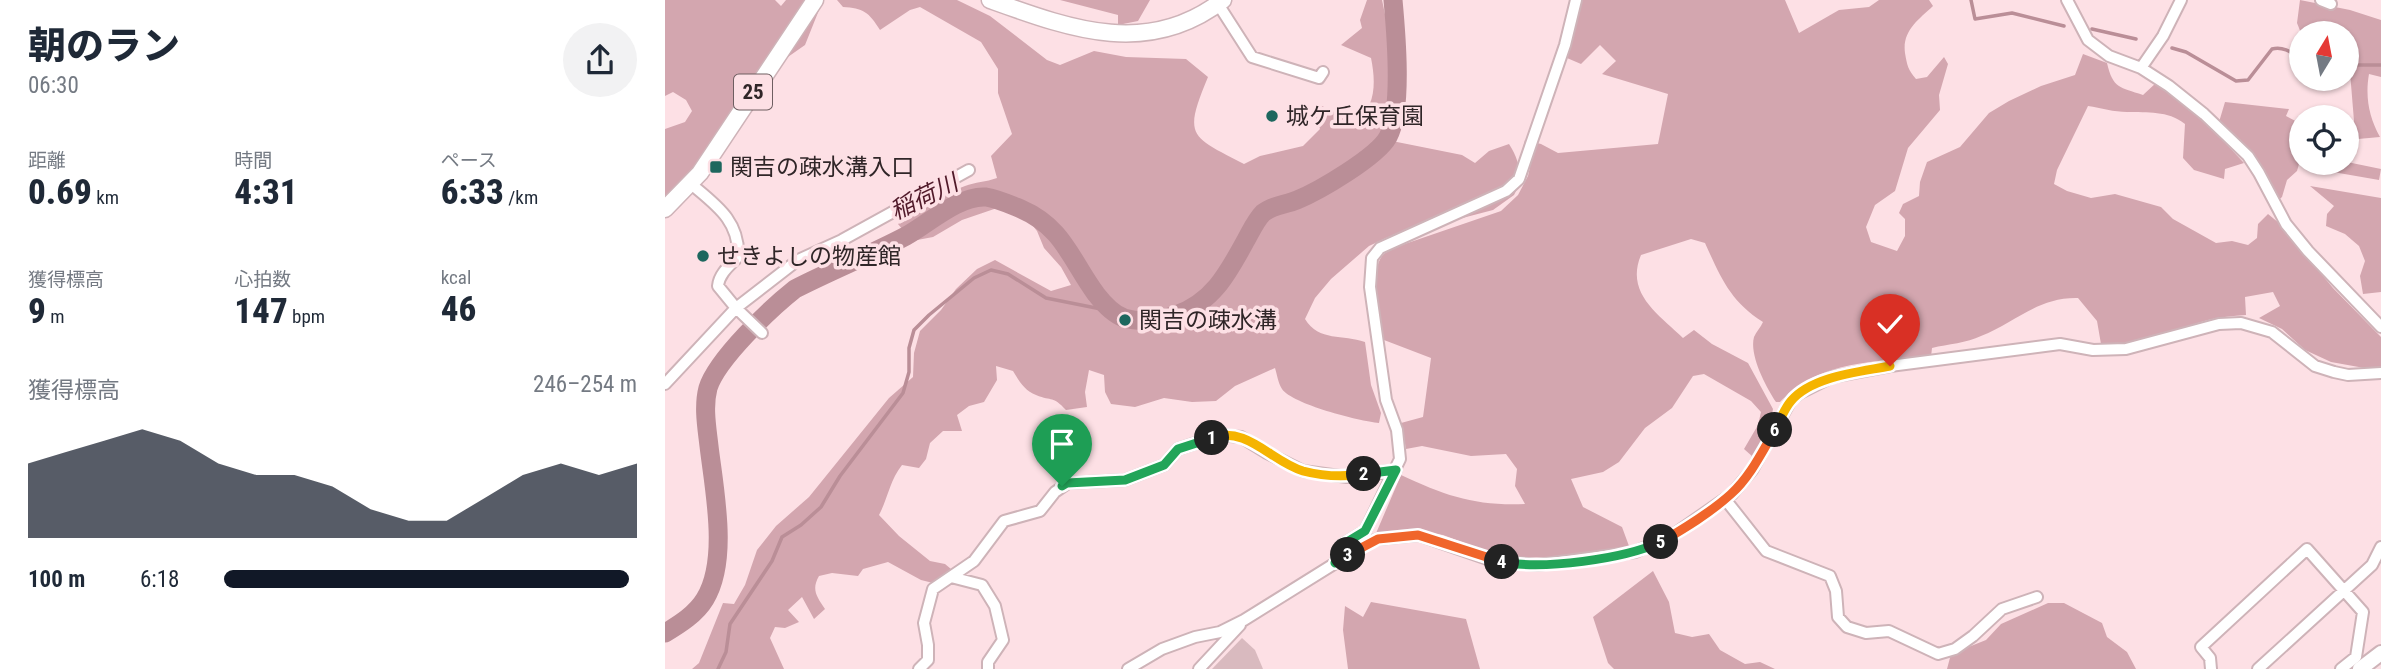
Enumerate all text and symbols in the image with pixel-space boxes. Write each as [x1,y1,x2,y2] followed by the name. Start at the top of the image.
[2289,21,2359,91] north arrow
[2289,21,2359,175] map controls
[563,23,637,97] button: share
[28,24,180,68] text: 朝のラン
[28,72,79,99] text: 06:30
[734,74,772,110] road number: 25
[1286,103,1424,130] place label: 城ケ丘保育園
[2289,105,2359,175] button: locate
[1264,108,1280,124] marker: 城ケ丘保育園
[28,149,66,172] text: 距離
[234,149,272,172] text: 時間
[441,149,497,172] text: ペース
[730,154,914,181] place label: 関吉の疎水溝入口
[708,159,724,175] marker: 関吉の疎水溝入口
[886,167,965,225] water label: 稲荷川
[28,172,92,213] text: 0.69
[234,172,298,213] text: 4:31
[441,172,504,213] text: 6:33
[92,186,119,209] text: km
[504,186,538,209] text: /km
[717,243,901,270] place label: せきよしの物産館
[695,248,711,264] marker: せきよしの物産館
[441,266,471,289] text: kcal
[28,268,104,291] text: 獲得標高
[234,268,291,291] text: 心拍数
[441,289,476,330] text: 46
[28,291,46,332] text: 9
[234,291,288,332] text: 147
[1860,294,1920,366] pin
[46,305,64,328] text: m
[288,305,325,328] text: bpm
[1871,305,1909,343] icon: check
[1139,307,1277,334] place label: 関吉の疎水溝
[1117,312,1133,328] marker: 関吉の疎水溝
[533,371,637,398] text: 246–254 m
[28,377,120,404] text: 獲得標高
[1757,412,1793,448] pin: 6
[1032,414,1092,486] pin
[1770,418,1779,441] text: 6
[1195,420,1229,456] pin: 1
[1043,425,1081,463] icon: arrive
[1207,426,1216,449] text: 1
[1347,456,1381,491] pin: 2
[1359,462,1368,485] text: 2
[1643,524,1679,560] pin: 5
[1656,530,1665,553] text: 5
[1331,538,1365,572] pin: 3
[1343,543,1352,566] text: 3
[1485,544,1519,580] pin: 4
[1497,550,1506,573] text: 4
[28,566,85,593] text: 100 m
[140,566,179,593] text: 6:18

